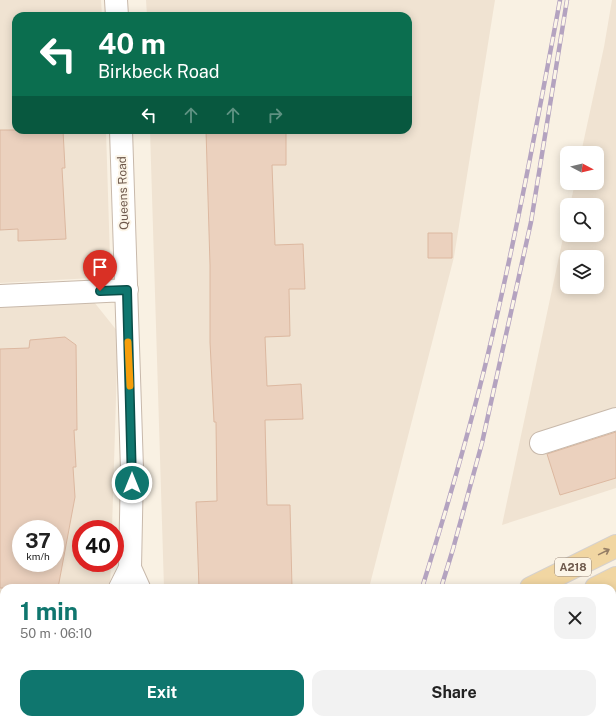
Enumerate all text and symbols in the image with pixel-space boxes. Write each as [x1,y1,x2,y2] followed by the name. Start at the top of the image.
[98,27,166,60] text: 40 m
[32,28,84,80] icon: left
[98,61,220,82] text: Birkbeck Road
[138,104,160,126] icon: left
[180,104,202,126] icon: ahead
[222,104,244,126] icon: ahead
[264,104,286,126] icon: right
[560,146,604,190] north arrow
[560,146,604,294] map controls
[115,156,131,230] street label: Queens Road
[560,198,604,242] button: search
[83,250,117,291] pin
[560,250,604,294] button: layers
[89,256,111,278] icon: arrive
[111,462,153,504] position arrow
[72,520,124,572] speed limit sign: 40
[25,529,51,553] text: 37
[597,548,609,555] one-way arrow
[26,550,50,562] text: km/h
[555,558,591,576] road number: A218
[20,597,78,625] text: 1 min
[554,597,596,639] button: close
[20,626,92,641] text: 50 m · 06:10
[20,670,304,716] button: Exit
[312,670,596,716] button: Share

